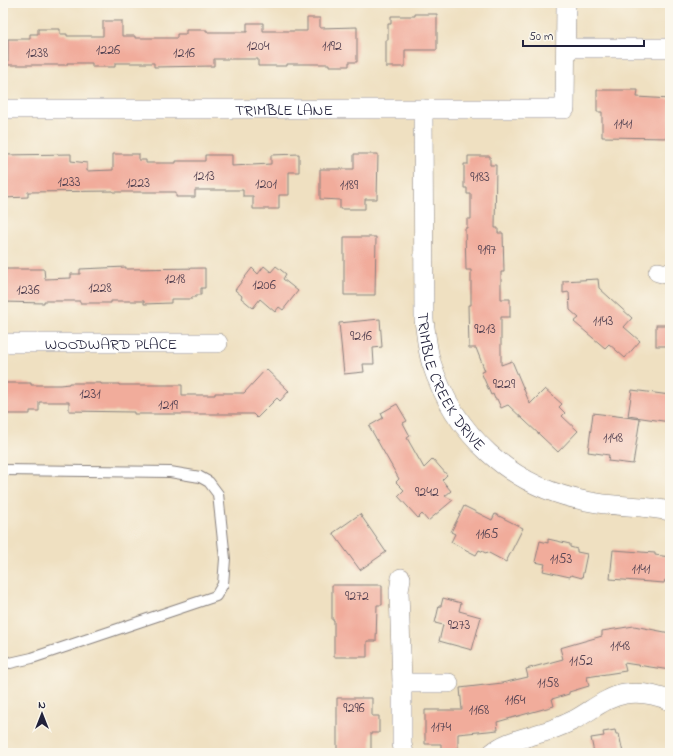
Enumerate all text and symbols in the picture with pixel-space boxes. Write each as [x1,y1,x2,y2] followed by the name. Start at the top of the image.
[523,22,644,48] scale bar
[529,28,553,46] text: 50 m
[246,36,270,57] house number: 1204
[322,36,342,57] house number: 1192
[96,40,120,61] house number: 1226
[26,43,48,64] house number: 1238
[173,43,195,64] house number: 1216
[235,99,333,123] street label: TRIMBLE LANE
[613,114,633,135] house number: 1141
[193,166,215,187] house number: 1213
[470,167,490,188] house number: 9183
[58,172,81,193] house number: 1233
[126,173,150,194] house number: 1223
[255,174,277,195] house number: 1201
[340,175,359,196] house number: 1189
[478,240,497,261] house number: 9197
[164,269,186,290] house number: 1218
[252,275,276,296] house number: 1206
[88,278,112,299] house number: 1228
[16,280,40,301] house number: 1236
[593,311,613,332] house number: 1143
[410,312,490,457] street label: TRIMBLE CREEK DRIVE
[474,319,496,340] house number: 9213
[350,326,372,347] house number: 9216
[45,333,177,357] street label: WOODWARD PLACE
[493,374,516,395] house number: 9229
[79,384,101,405] house number: 1231
[158,395,179,416] house number: 1219
[603,428,623,449] house number: 1148
[415,482,439,503] house number: 9242
[475,524,499,545] house number: 1165
[550,549,573,570] house number: 1153
[631,559,651,580] house number: 1141
[345,586,369,607] house number: 9272
[448,615,471,636] house number: 9273
[610,636,630,657] house number: 1148
[569,651,593,672] house number: 1152
[537,673,559,694] house number: 1158
[505,690,526,711] house number: 1164
[22,694,62,734] north arrow
[38,697,46,713] text: N
[343,698,365,719] house number: 9296
[469,700,489,721] house number: 1168
[431,717,451,738] house number: 1174

